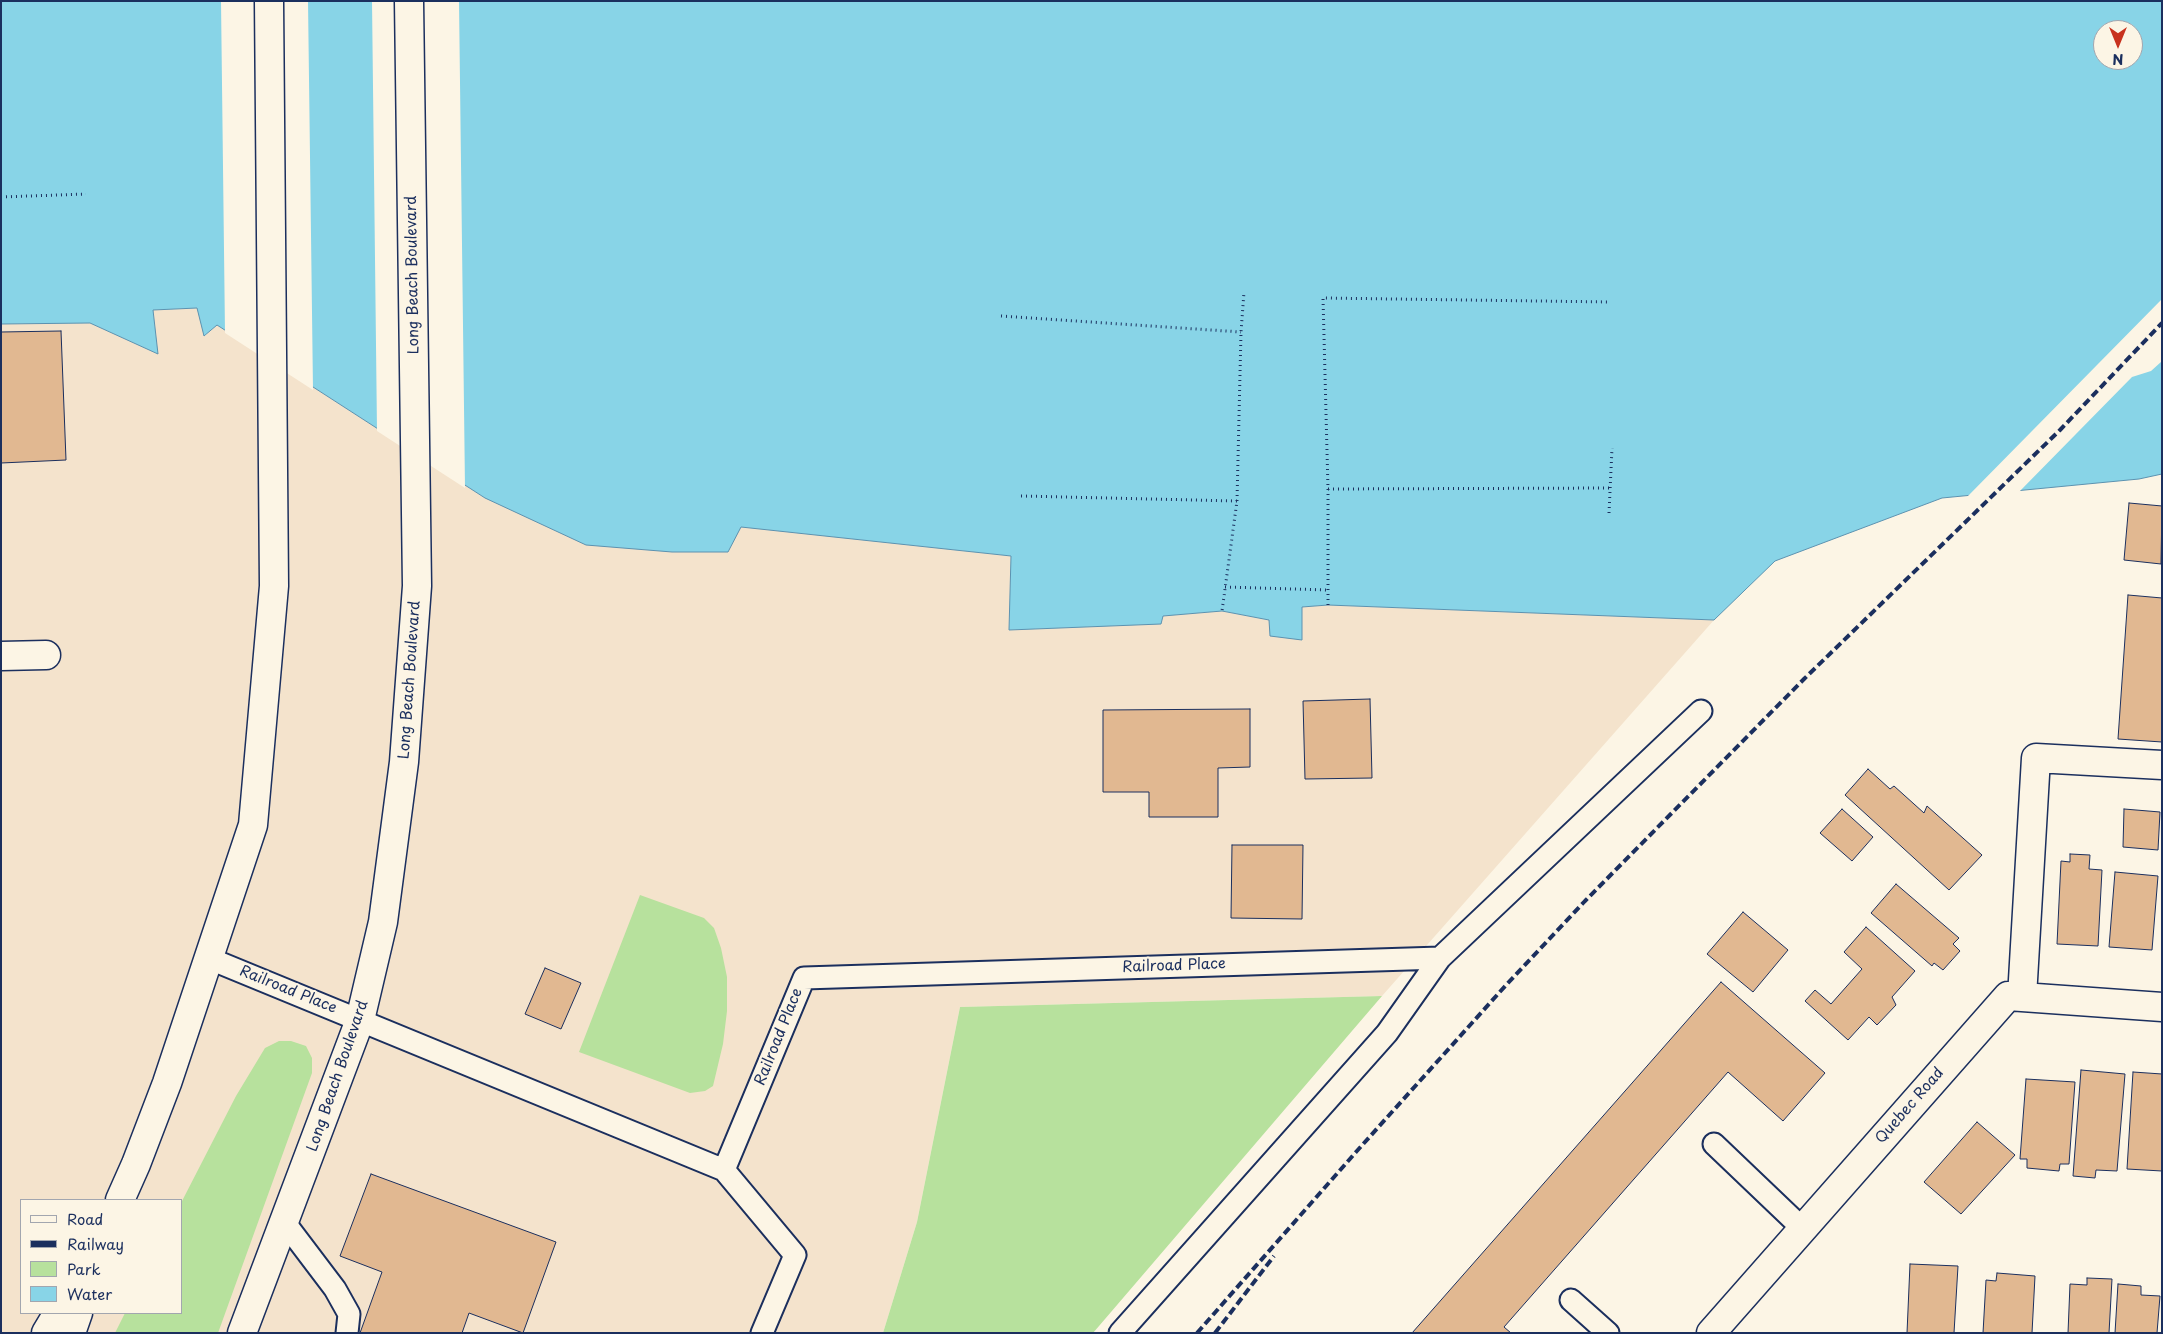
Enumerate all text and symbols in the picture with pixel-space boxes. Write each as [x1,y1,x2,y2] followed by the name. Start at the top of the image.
[2093,20,2143,70] north arrow
[2112,49,2124,70] text: N
[403,195,423,355] street label: Long Beach Boulevard
[395,600,425,760] street label: Long Beach Boulevard
[1122,955,1226,977] street label: Railroad Place
[237,962,339,1018] street label: Railroad Place
[751,986,807,1088] street label: Railroad Place
[304,998,372,1154] street label: Long Beach Boulevard
[1872,1064,1948,1148] street label: Quebec Road
[20,1199,182,1314] legend
[67,1207,103,1230] text: Road
[67,1232,124,1255] text: Railway
[67,1257,101,1280] text: Park
[67,1282,112,1305] text: Water

